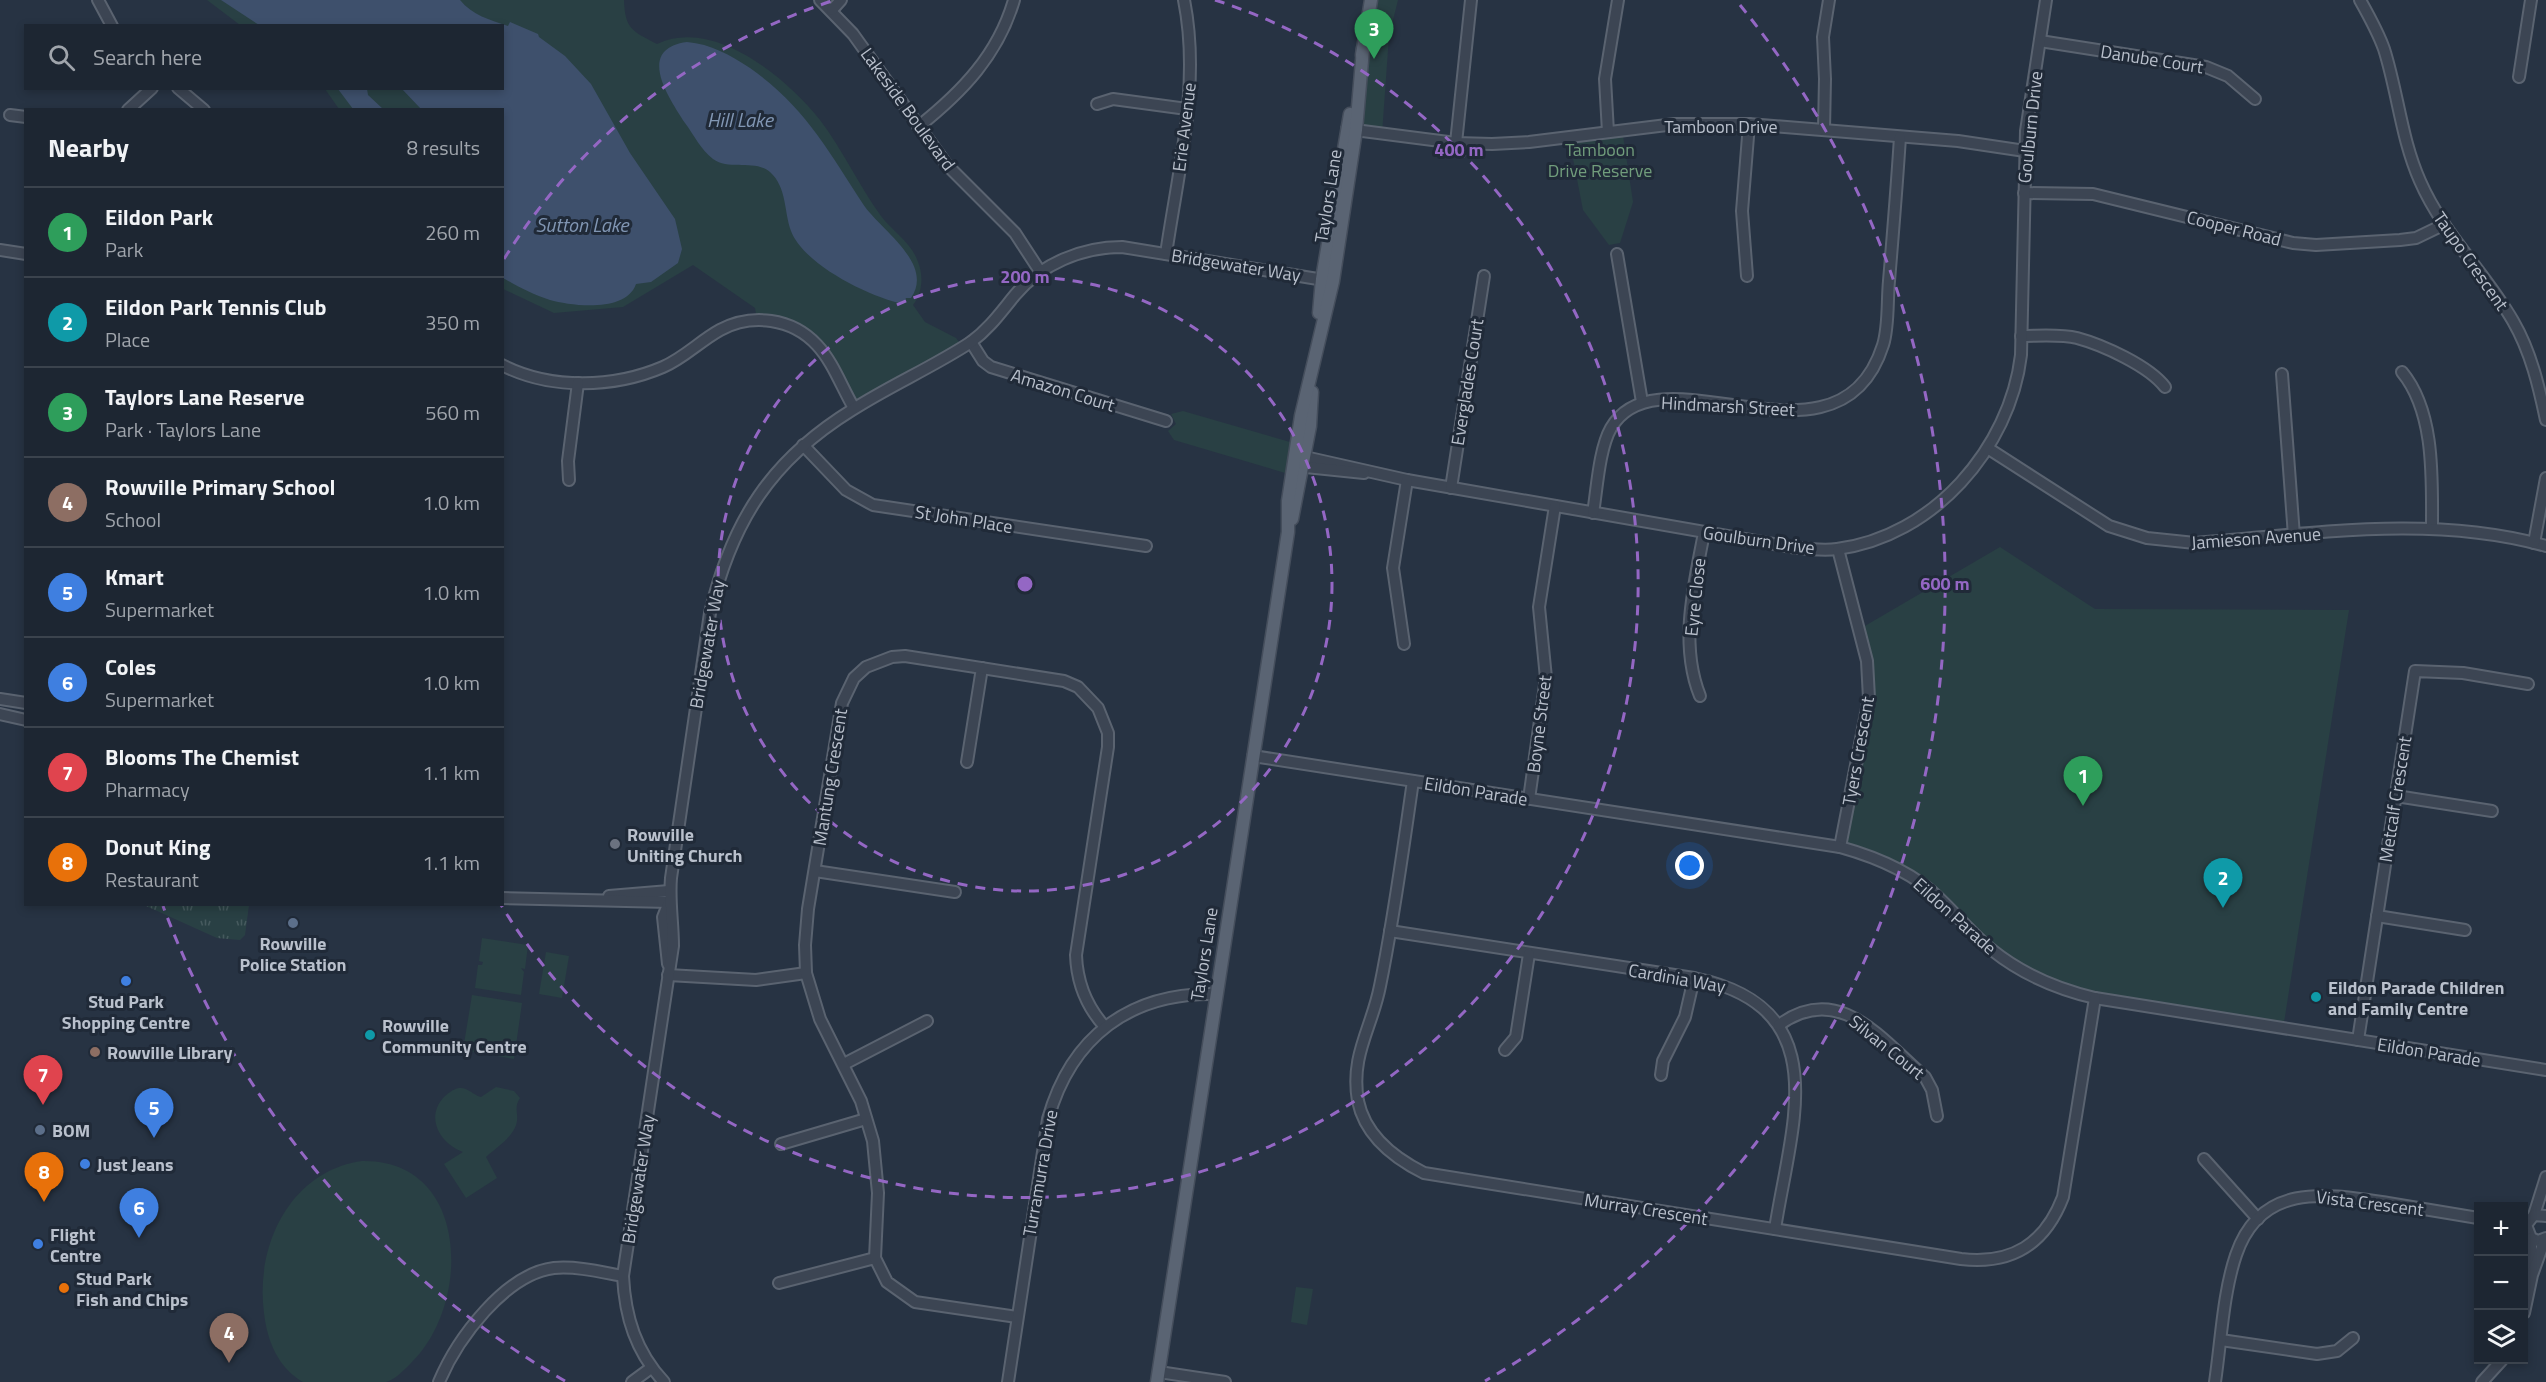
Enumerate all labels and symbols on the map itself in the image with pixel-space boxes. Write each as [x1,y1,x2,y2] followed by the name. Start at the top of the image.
[1354,10,1394,59] pin: 3
[2099,38,2206,81] street label: Danube Court
[854,42,962,176] street label: Lakeside Boulevard
[2011,70,2049,184] street label: Goulburn Drive
[1165,81,1203,173] street label: Erie Avenue
[707,104,775,135] water label: Hill Lake
[1664,113,1778,140] street label: Tamboon Drive
[1434,136,1484,163] text: 400 m
[1548,136,1652,184] park label: Tamboon Drive Reserve
[1307,147,1349,245] street label: Taylors Lane
[2184,203,2284,253] street label: Cooper Road
[2427,206,2516,317] street label: Taupo Crescent
[535,209,630,240] water label: Sutton Lake
[1169,241,1303,289] street label: Bridgewater Way
[1000,263,1050,290] text: 200 m
[1444,316,1490,447] street label: Everglades Court
[1008,361,1119,419] street label: Amazon Court
[1660,389,1796,423] street label: Hindmarsh Street
[913,498,1015,540] street label: St John Place
[1701,519,1817,561] street label: Goulburn Drive
[2190,520,2322,556] street label: Jamieson Avenue
[1677,557,1713,637] street label: Eyre Close
[1920,570,1970,597] text: 600 m
[1015,574,1035,594] centre of rings
[682,577,732,711] street label: Bridgewater Way
[1520,673,1558,774] street label: Boyne Street
[1835,694,1881,808] street label: Tyers Crescent
[806,706,854,848] street label: Mantung Crescent
[2372,733,2418,864] street label: Metcalf Crescent
[2064,756,2102,806] pin: 1
[1422,770,1530,812] street label: Eildon Parade
[627,821,742,869] place label: Rowville Uniting Church
[608,837,622,851] marker: Rowville Uniting Church
[1675,851,1704,880] your location
[2204,858,2242,908] pin: 2
[1907,871,2003,961] street label: Eildon Parade
[1183,905,1225,1003] street label: Taylors Lane
[286,916,300,930] marker: Rowville Police Station
[240,930,346,978] place label: Rowville Police Station
[1626,956,1728,1000] street label: Cardinia Way
[119,974,133,988] marker: Stud Park Shopping Centre
[2328,974,2504,1022] place label: Eildon Parade Children and Family Centre
[62,988,190,1036] place label: Stud Park Shopping Centre
[2309,990,2323,1004] marker: Eildon Parade Children and Family Centre
[1843,1008,1931,1086] street label: Silvan Court
[382,1012,527,1060] place label: Rowville Community Centre
[363,1028,377,1042] marker: Rowville Community Centre
[2375,1031,2483,1073] street label: Eildon Parade
[107,1039,232,1066] place label: Rowville Library
[88,1045,102,1059] marker: Rowville Library
[24,1056,63,1105] pin: 7
[134,1088,174,1138] pin: 5
[1016,1107,1064,1239] street label: Turramurra Drive
[614,1112,662,1246] street label: Bridgewater Way
[52,1117,90,1144] place label: BOM
[33,1123,47,1137] marker: BOM
[97,1151,174,1178] place label: Just Jeans
[24,1152,63,1202] pin: 8
[78,1157,92,1171] marker: Just Jeans
[2315,1183,2426,1223] street label: Vista Crescent
[1582,1186,1710,1232] street label: Murray Crescent
[120,1188,158,1238] pin: 6
[50,1221,101,1269] place label: Flight Centre
[31,1237,45,1251] marker: Flight Centre
[76,1265,188,1313] place label: Stud Park Fish and Chips
[57,1281,71,1295] marker: Stud Park Fish and Chips
[210,1314,248,1363] pin: 4

